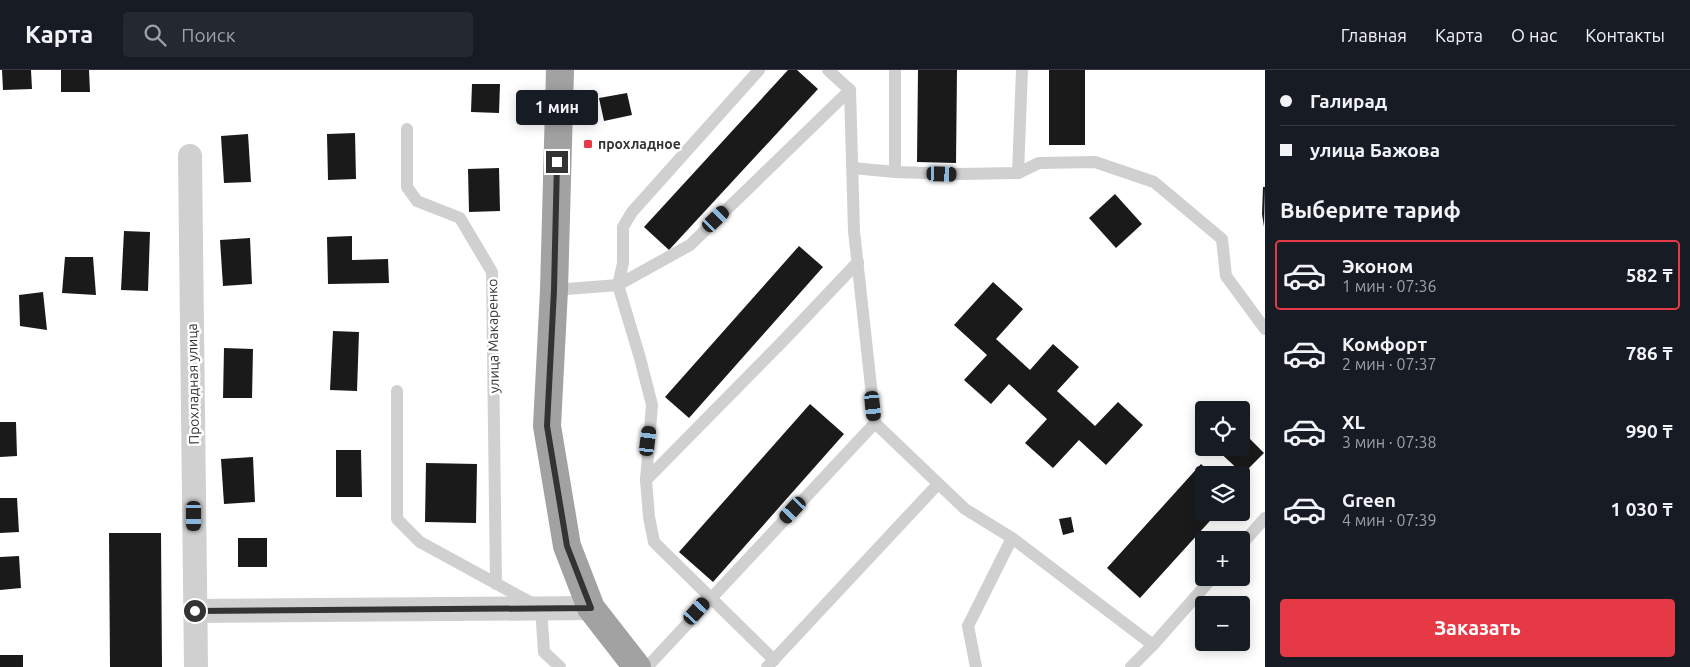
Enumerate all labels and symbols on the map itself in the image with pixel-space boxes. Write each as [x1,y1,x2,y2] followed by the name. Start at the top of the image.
[516,89,598,124] callout: 1 мин
[598,136,681,152] place label: прохладное
[582,138,594,150] marker: прохладное
[546,151,568,173] route end
[926,166,957,182] car
[699,203,732,235] car
[484,279,502,393] street label: улица Макаренко
[184,323,202,445] street label: Прохладная улица
[863,390,882,422] car
[638,425,657,457] car
[777,494,808,526] car
[186,501,201,531] car
[681,595,712,627] car
[184,600,206,622] route start

